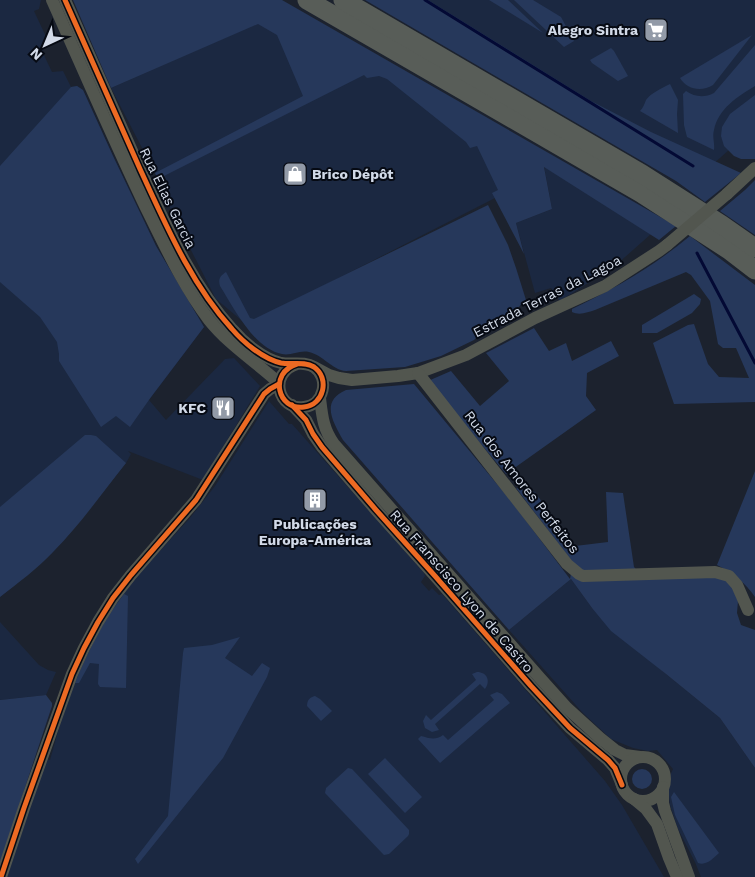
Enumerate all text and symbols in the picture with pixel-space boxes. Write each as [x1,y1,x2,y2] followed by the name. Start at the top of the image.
[643,17,669,43] supermarket icon: Alegro Sintra
[20,20,70,70] north arrow
[548,22,639,38] place label: Alegro Sintra
[27,45,45,64] text: N
[137,145,199,251] street label: Rua Elias Garcia
[282,161,308,187] shop icon: Brico Dépôt
[312,166,393,182] place label: Brico Dépôt
[470,252,624,340] street label: Estrada Terras da Lagoa
[210,395,236,421] restaurant icon: KFC
[178,400,206,416] place label: KFC
[461,407,583,557] street label: Rua dos Amores Perfeitos
[302,487,328,513] building icon: Publicações Europa-América
[387,506,537,676] street label: Rua Franscisco Lyon de Castro
[259,516,372,548] place label: Publicações Europa-América

